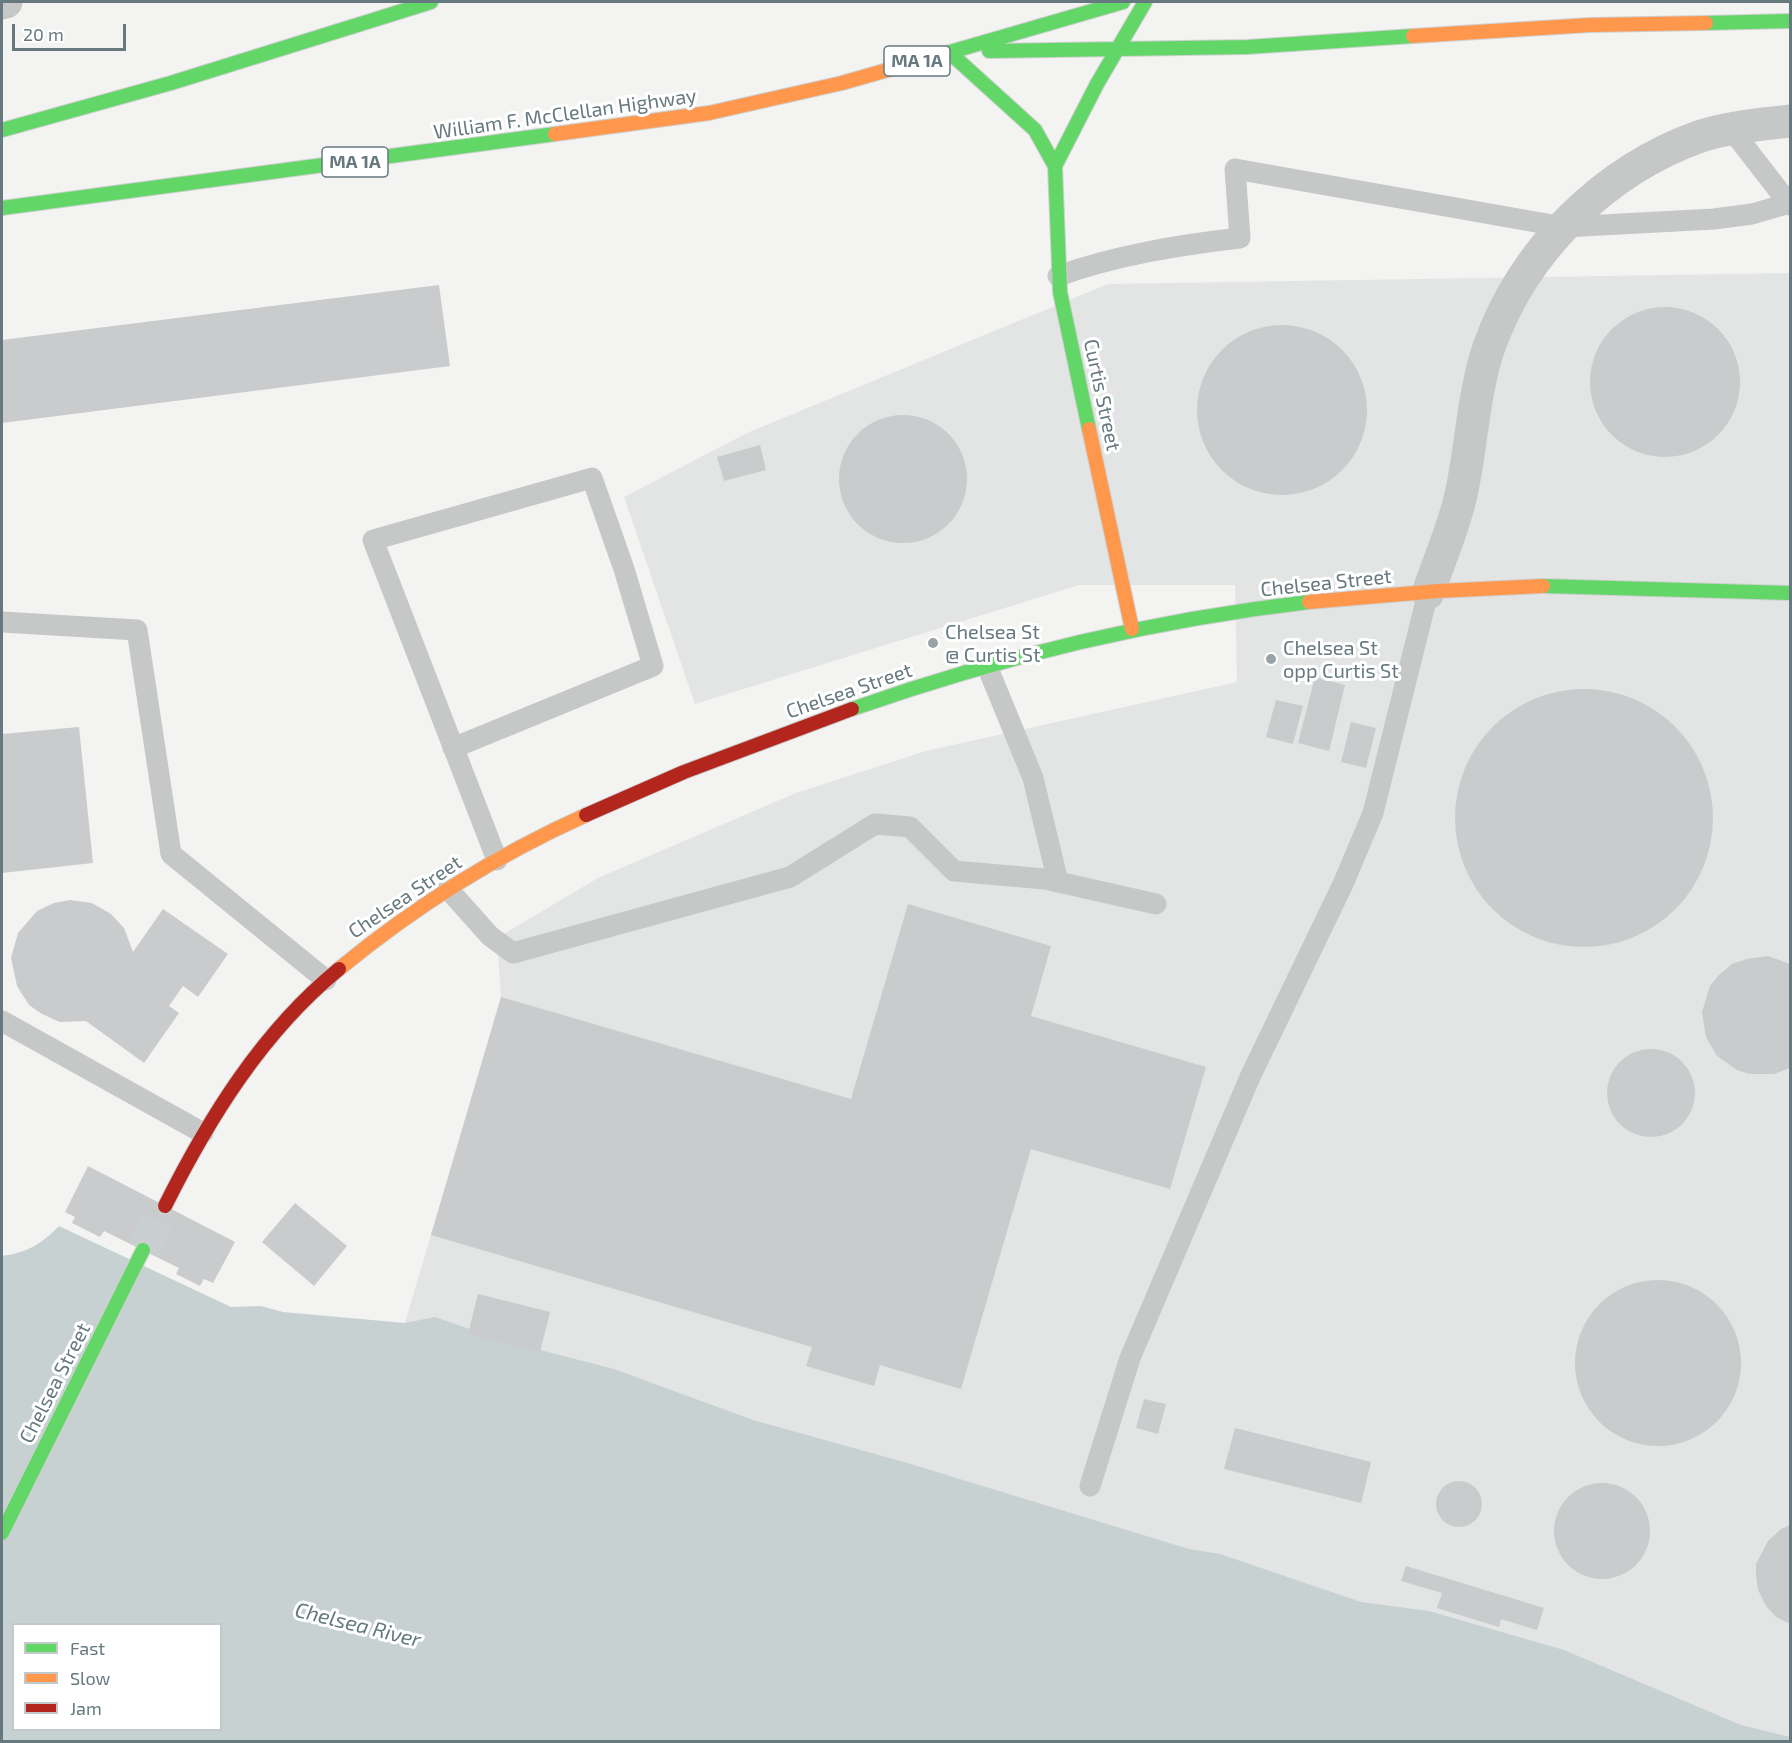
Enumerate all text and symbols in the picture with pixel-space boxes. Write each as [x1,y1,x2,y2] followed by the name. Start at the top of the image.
[15,12,129,50] scale bar
[23,23,64,45] text: 20 m
[884,46,950,76] road number: MA 1A
[432,84,698,144] street label: William F. McClellan Highway
[322,147,388,177] road number: MA 1A
[1078,337,1126,453] street label: Curtis Street
[1259,564,1393,602] street label: Chelsea Street
[945,620,1041,667] place label: Chelsea St @ Curtis St
[926,636,940,650] marker: Chelsea St @ Curtis St
[1283,636,1399,683] place label: Chelsea St opp Curtis St
[1264,652,1278,666] marker: Chelsea St opp Curtis St
[783,658,915,724] street label: Chelsea Street
[344,850,466,944] street label: Chelsea Street
[14,1319,96,1447] street label: Chelsea Street
[292,1597,424,1653] water label: Chelsea River
[12,1623,222,1731] legend
[70,1637,105,1659] text: Fast
[70,1667,110,1689] text: Slow
[70,1697,102,1719] text: Jam

